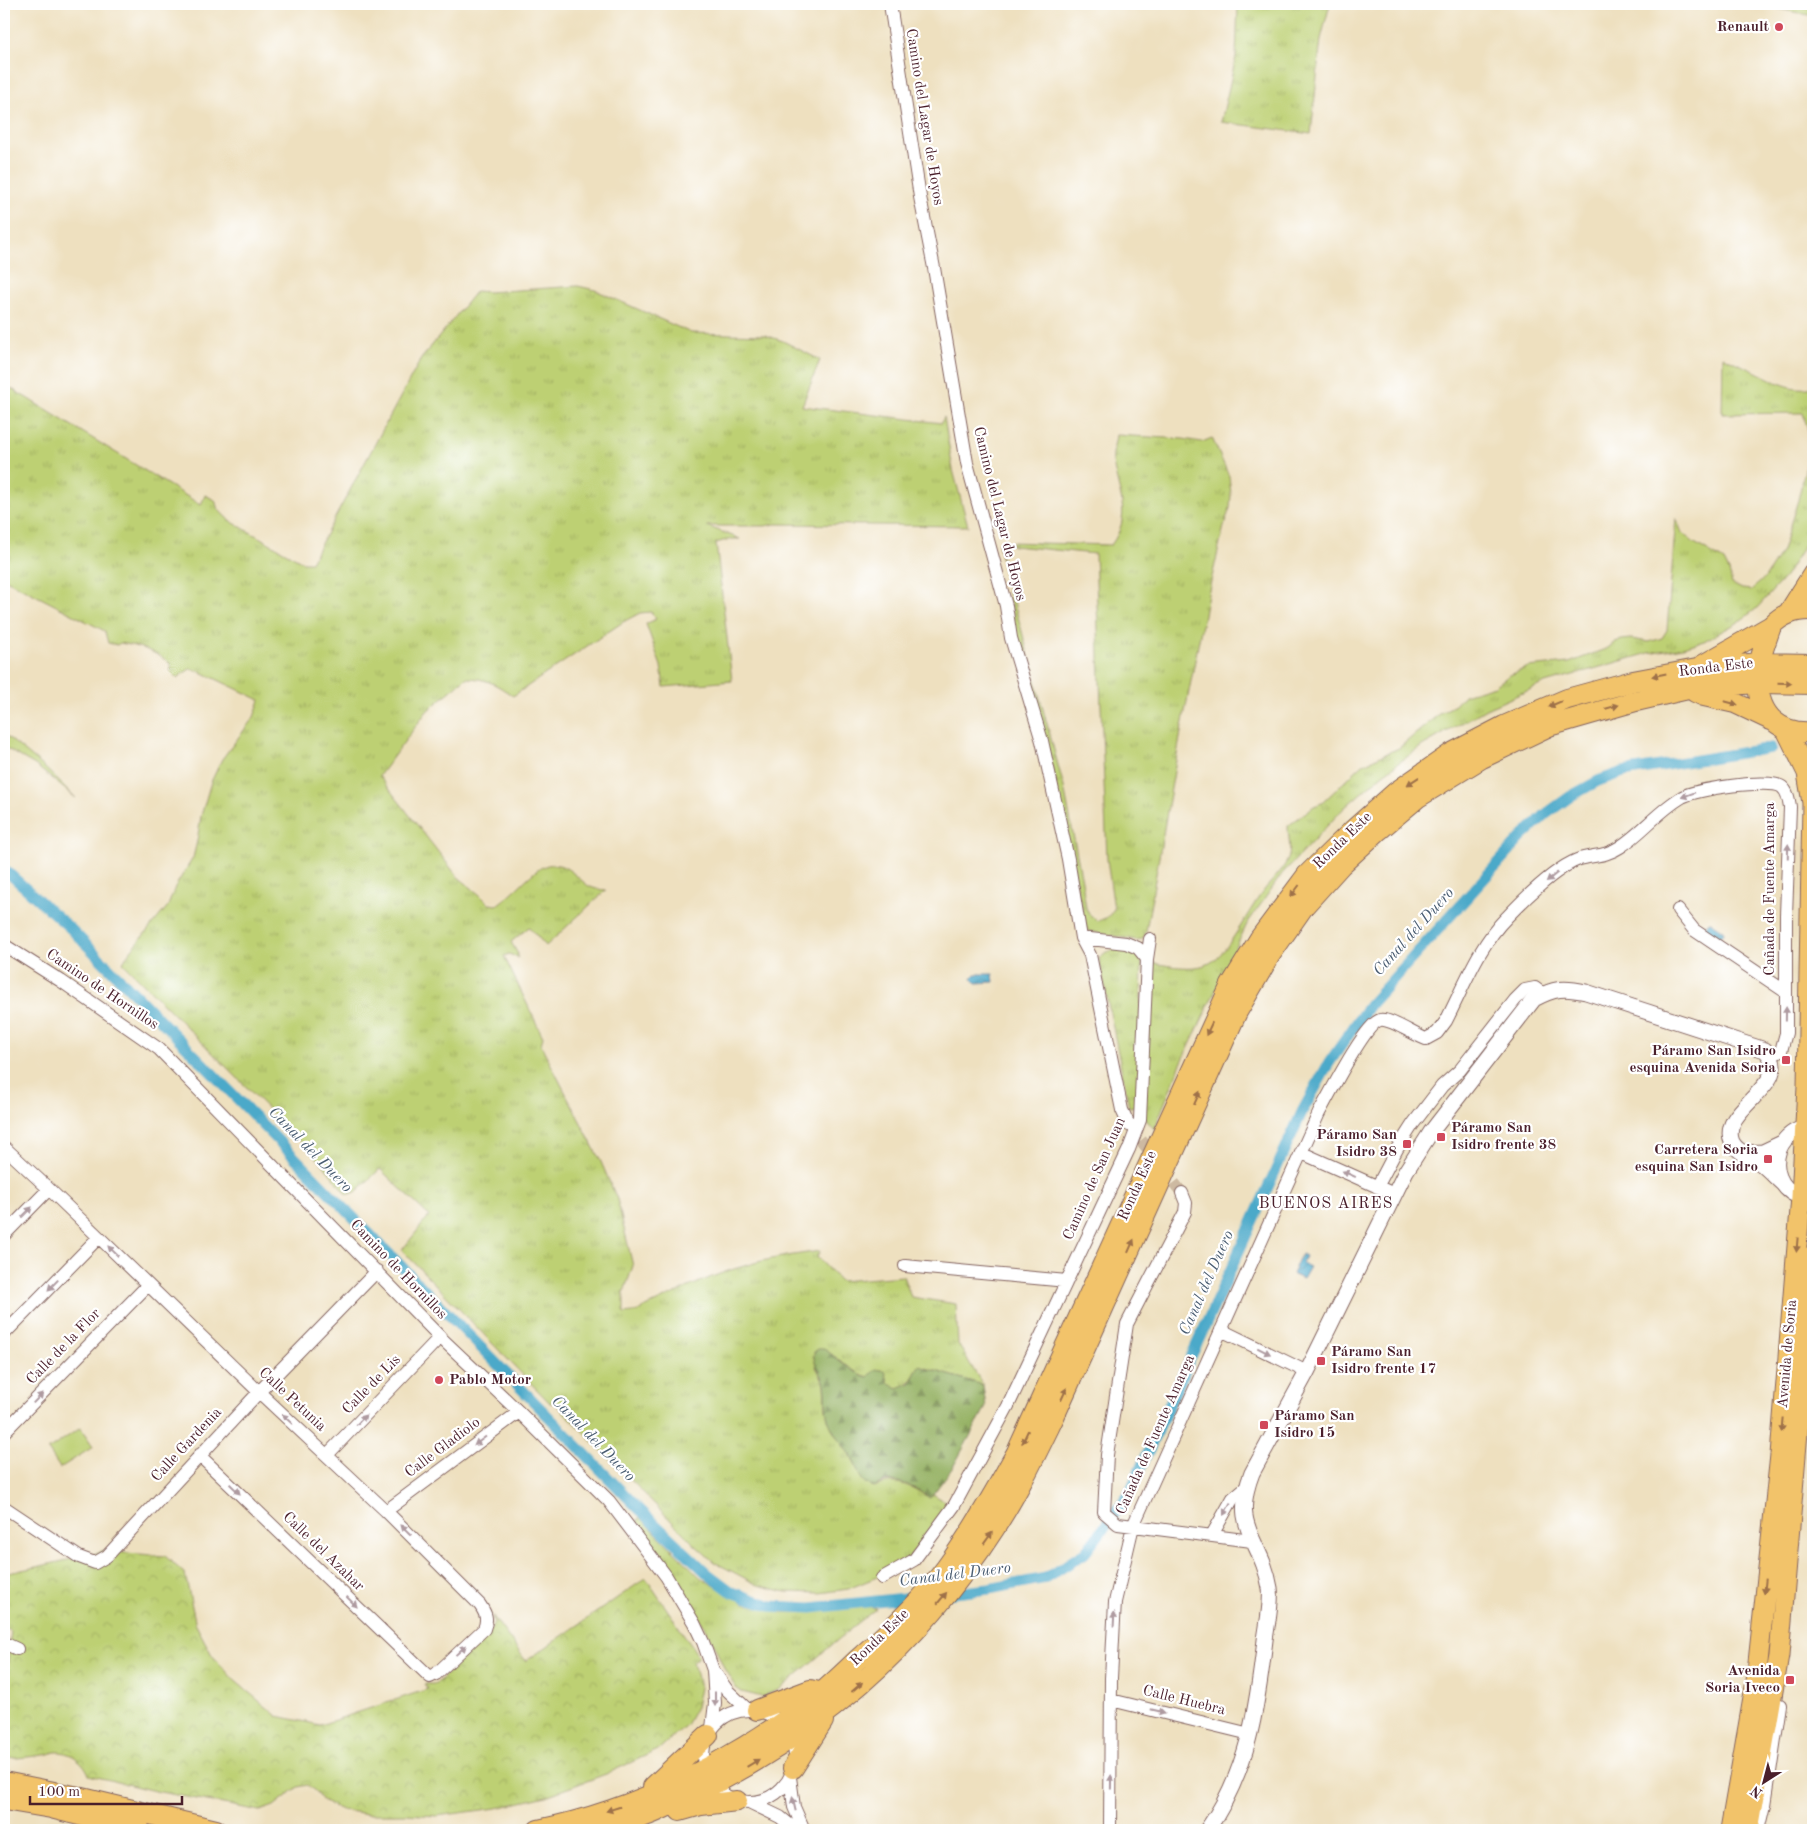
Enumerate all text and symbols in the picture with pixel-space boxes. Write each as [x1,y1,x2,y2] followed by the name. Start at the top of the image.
[1717,20,1770,35] place label: Renault
[1773,21,1785,33] marker: Renault
[903,28,945,206] street label: Camino del Lagar de Hoyos
[970,425,1028,603] street label: Camino del Lagar de Hoyos
[1678,656,1754,680] street label: Ronda Este
[1651,672,1667,680] one-way arrow
[1778,679,1794,687] one-way arrow
[1723,699,1738,707] one-way arrow
[1547,700,1562,708] one-way arrow
[1605,703,1620,711] one-way arrow
[1406,776,1419,785] one-way arrow
[1681,792,1696,799] one-way arrow
[1763,802,1778,976] street label: Cañada de Fuente Amarga
[1311,810,1375,872] street label: Ronda Este
[1784,843,1792,859] one-way arrow
[1546,871,1559,882] one-way arrow
[1289,884,1300,897] one-way arrow
[1370,885,1458,979] water label: Canal del Duero
[43,947,161,1033] street label: Camino de Hornillos
[1782,1006,1790,1022] one-way arrow
[1205,1022,1213,1036] one-way arrow
[1629,1044,1776,1076] place label: Páramo San Isidro esquina Avenida Soria
[1780,1054,1792,1066] marker: Páramo San Isidro esquina Avenida Soria
[1193,1091,1201,1105] one-way arrow
[265,1104,355,1196] water label: Canal del Duero
[1061,1115,1129,1243] street label: Camino de San Juan
[1451,1121,1556,1153] place label: Páramo San Isidro frente 38
[1316,1128,1397,1160] place label: Páramo San Isidro 38
[1435,1131,1447,1143] marker: Páramo San Isidro frente 38
[1401,1138,1413,1150] marker: Páramo San Isidro 38
[1635,1143,1758,1175] place label: Carretera Soria esquina San Isidro
[1116,1149,1160,1223] street label: Ronda Este
[1762,1153,1774,1165] marker: Carretera Soria esquina San Isidro
[1342,1170,1356,1178] one-way arrow
[1258,1196,1394,1212] district label: BUENOS AIRES
[20,1206,32,1218] one-way arrow
[347,1217,449,1323] street label: Camino de Hornillos
[1177,1228,1237,1338] water label: Canal del Duero
[1792,1238,1800,1254] one-way arrow
[1127,1239,1135,1253] one-way arrow
[107,1245,119,1257] one-way arrow
[47,1278,59,1290] one-way arrow
[1776,1298,1800,1409] street label: Avenida de Soria
[24,1306,104,1388] street label: Calle de la Flor
[1331,1345,1436,1377] place label: Páramo San Isidro frente 17
[1256,1347,1271,1356] one-way arrow
[340,1352,404,1418] street label: Calle de Lis
[1114,1352,1198,1517] street label: Cañada de Fuente Amarga
[1315,1355,1327,1367] marker: Páramo San Isidro frente 17
[256,1365,329,1435] street label: Calle Petunia
[449,1373,532,1388] place label: Pablo Motor
[433,1374,445,1386] marker: Pablo Motor
[1060,1387,1068,1401] one-way arrow
[32,1392,44,1404] one-way arrow
[548,1393,638,1485] water label: Canal del Duero
[149,1405,225,1485] street label: Calle Gardenia
[1274,1409,1355,1441] place label: Páramo San Isidro 15
[281,1413,294,1424] one-way arrow
[354,1414,366,1426] one-way arrow
[403,1415,483,1481] street label: Calle Gladiolo
[1778,1417,1786,1433] one-way arrow
[1258,1419,1270,1431] marker: Páramo San Isidro 15
[1020,1429,1029,1444] one-way arrow
[473,1436,487,1446] one-way arrow
[228,1483,240,1495] one-way arrow
[1222,1502,1231,1515] one-way arrow
[279,1509,367,1595] street label: Calle del Azahar
[400,1524,412,1536] one-way arrow
[983,1531,993,1545] one-way arrow
[898,1560,1012,1590] water label: Canal del Duero
[1761,1579,1769,1595] one-way arrow
[937,1592,948,1605] one-way arrow
[345,1596,357,1608] one-way arrow
[848,1607,912,1669] street label: Ronda Este
[1110,1611,1118,1627] one-way arrow
[455,1644,467,1656] one-way arrow
[1705,1664,1780,1696] place label: Avenida Soria Iveco
[1784,1674,1796,1686] marker: Avenida Soria Iveco
[851,1681,863,1693] one-way arrow
[1141,1683,1227,1719] street label: Calle Huebra
[710,1691,718,1707] one-way arrow
[1151,1707,1166,1715] one-way arrow
[1740,1756,1790,1806] north arrow
[747,1758,760,1767] one-way arrow
[1107,1773,1115,1789] one-way arrow
[30,1774,182,1806] scale bar
[1748,1783,1765,1801] text: N
[38,1785,80,1800] text: 100 m
[790,1797,798,1812] one-way arrow
[605,1806,620,1813] one-way arrow

